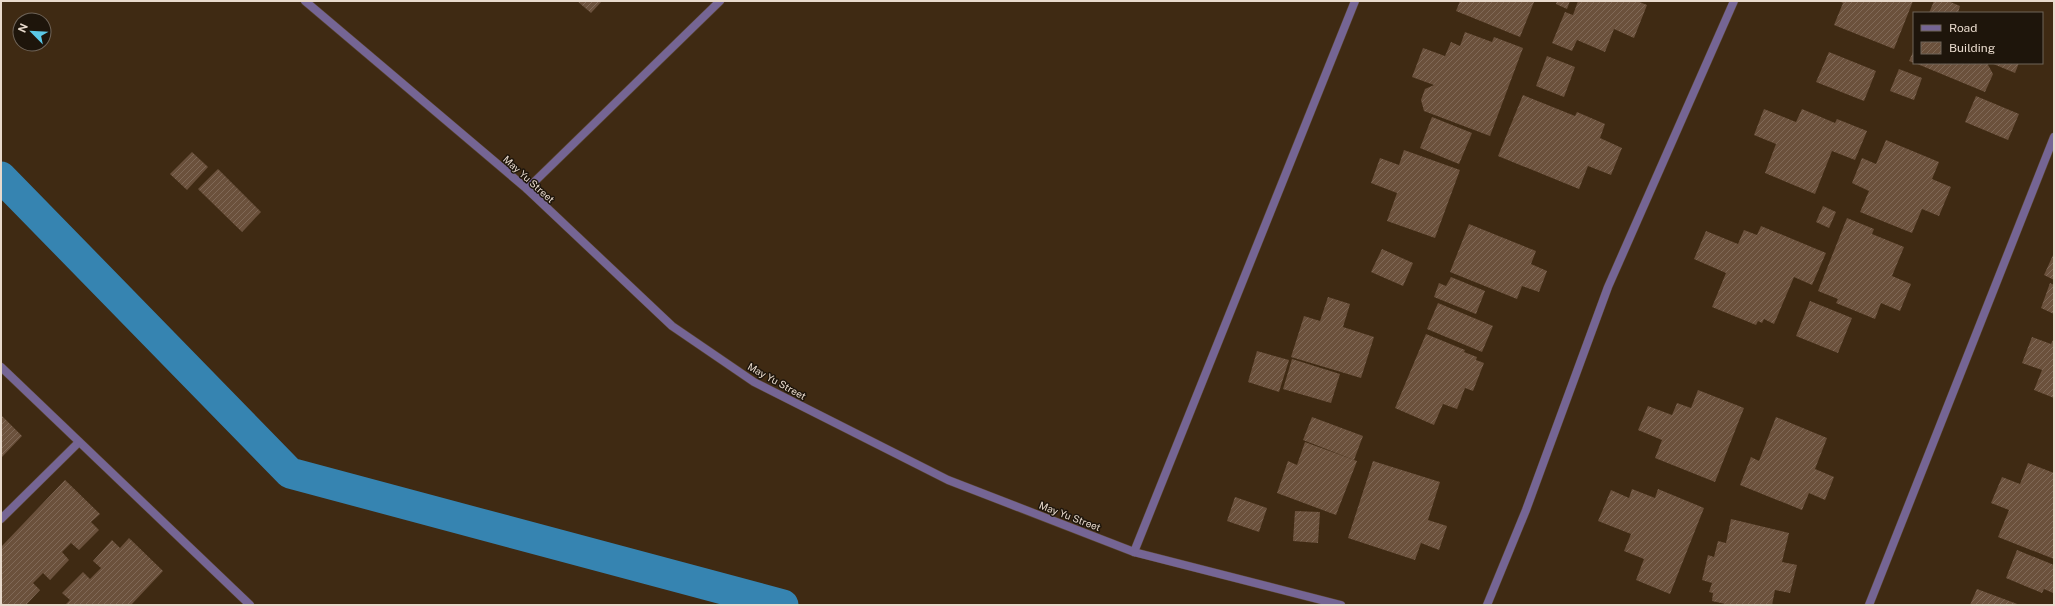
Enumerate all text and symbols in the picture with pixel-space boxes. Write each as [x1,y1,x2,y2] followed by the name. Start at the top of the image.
[12,12,52,52] north arrow
[1913,12,2043,64] legend
[1949,21,1977,35] text: Road
[16,22,30,34] text: N
[1949,41,1995,55] text: Building
[501,153,557,205] street label: May Yu Street
[746,360,808,402] street label: May Yu Street
[1038,499,1103,533] street label: May Yu Street

